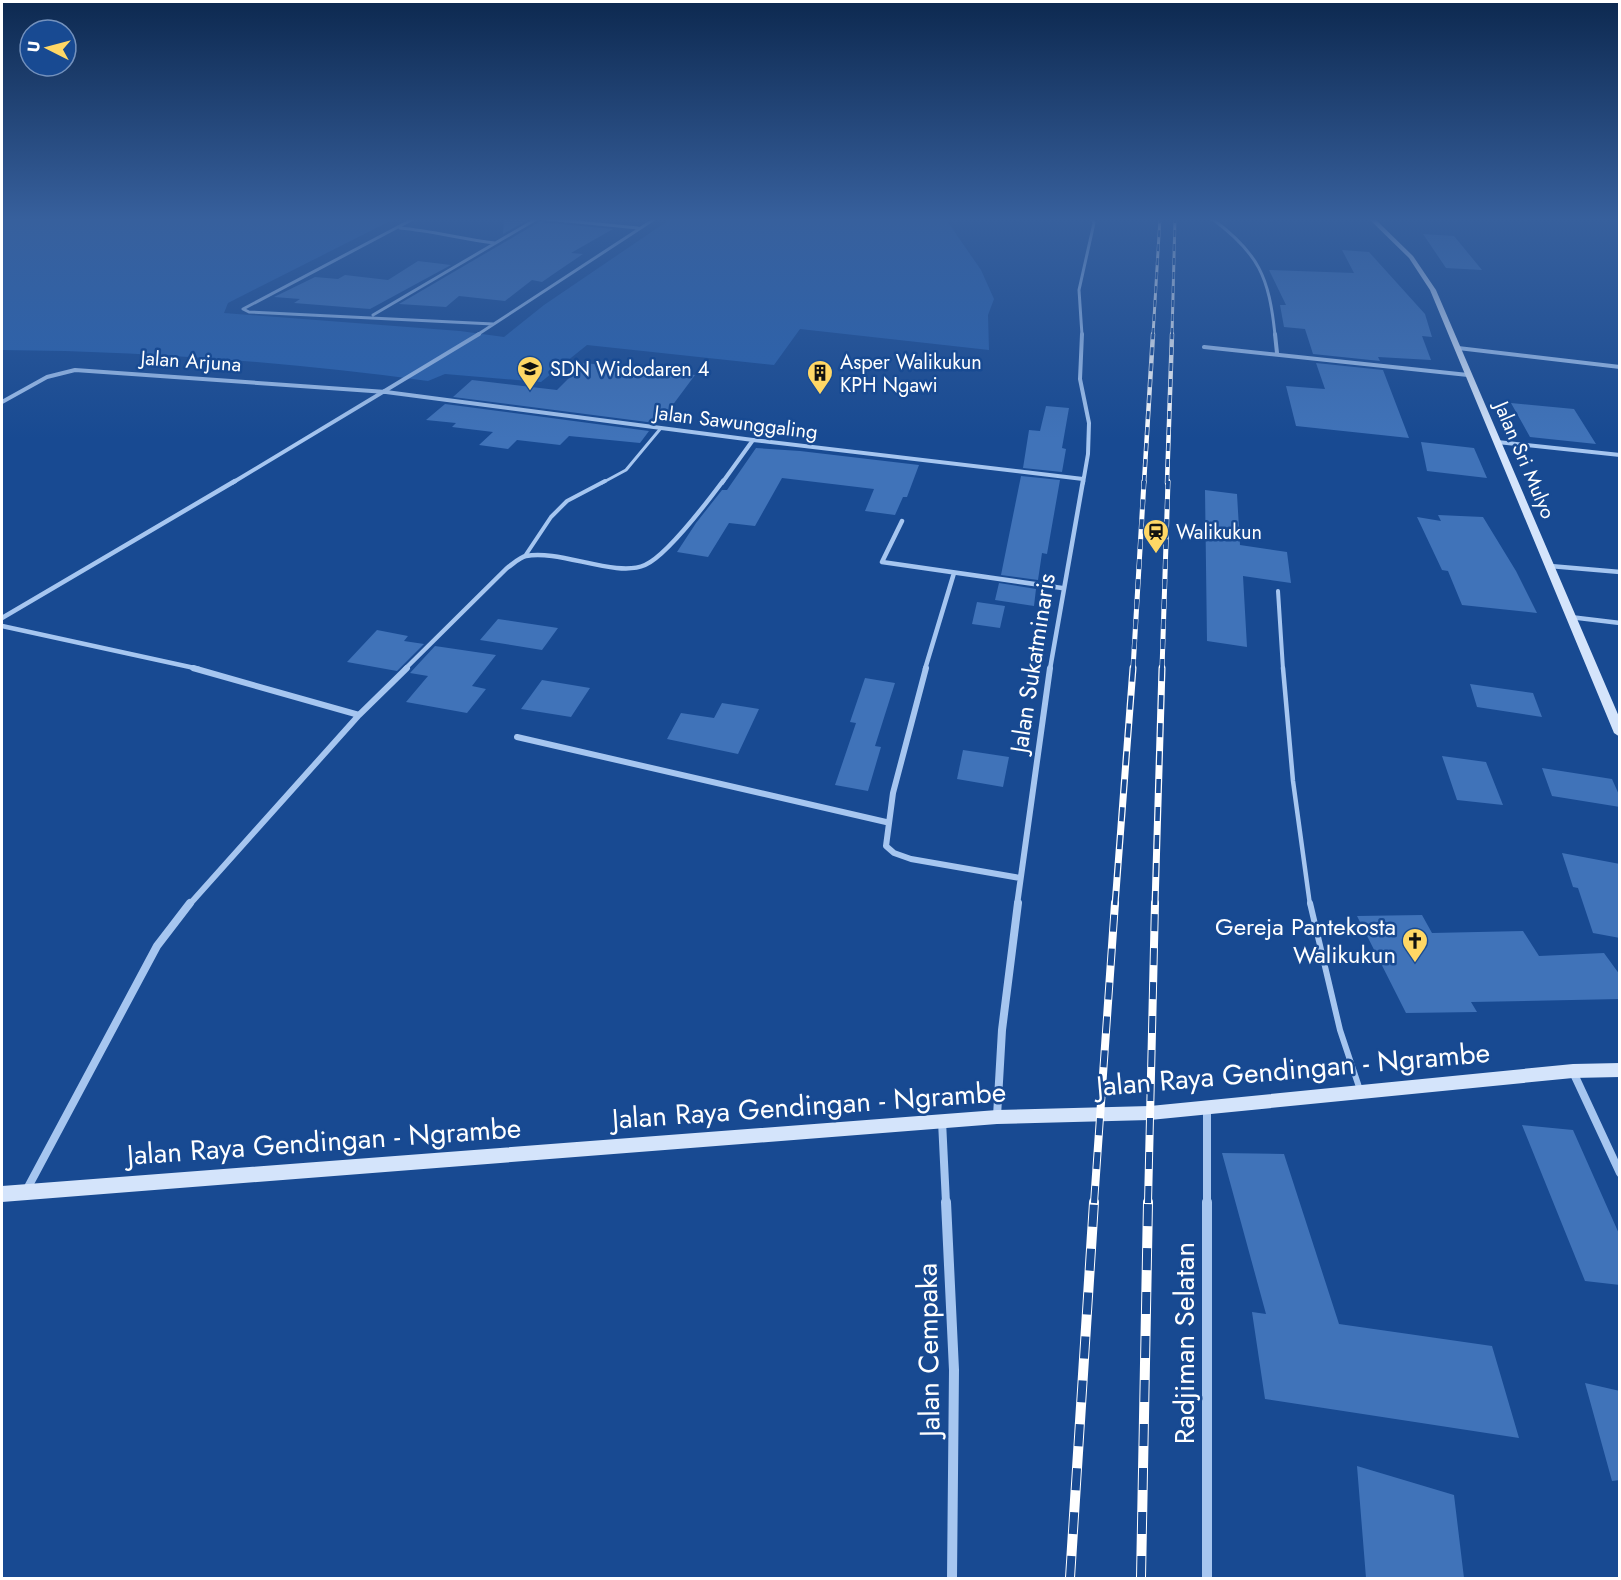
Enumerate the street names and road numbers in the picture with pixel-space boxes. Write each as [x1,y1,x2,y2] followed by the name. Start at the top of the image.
[137,343,242,379] street label: Jalan Arjuna
[1486,394,1562,523] street label: Jalan Sri Mulyo
[650,398,819,447] street label: Jalan Sawunggaling
[1001,571,1064,758] street label: Jalan Sukatminaris
[1091,1032,1492,1107] street label: Jalan Raya Gendingan - Ngrambe
[607,1071,1007,1140] street label: Jalan Raya Gendingan - Ngrambe
[122,1107,522,1176] street label: Jalan Raya Gendingan - Ngrambe
[1164,1242,1205,1444] street label: Radjiman Selatan
[906,1263,951,1441] street label: Jalan Cempaka

